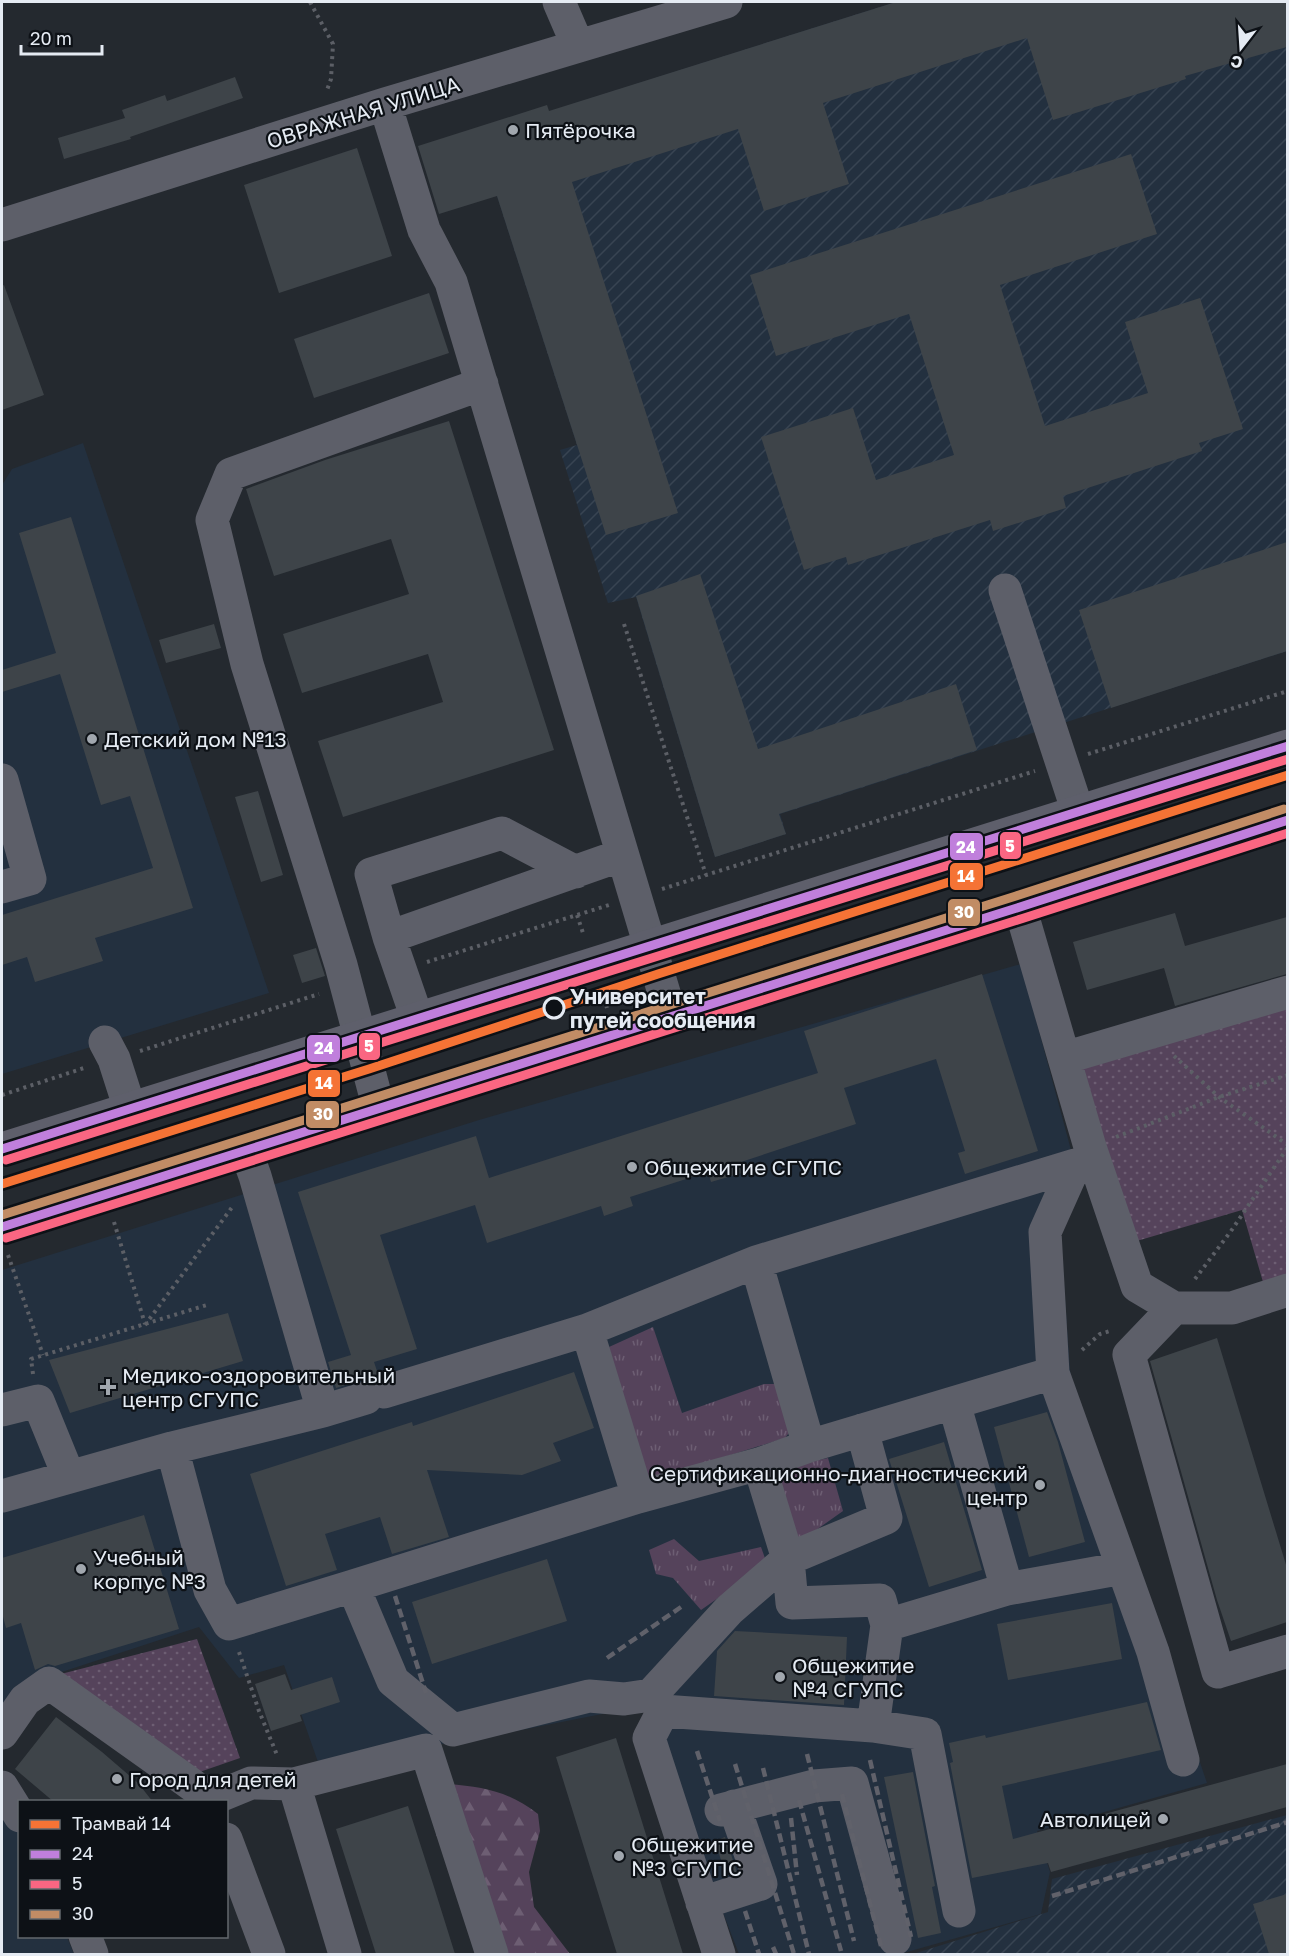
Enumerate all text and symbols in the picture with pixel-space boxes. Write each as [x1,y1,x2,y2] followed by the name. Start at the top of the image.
[21,18,102,56] scale bar
[1211,18,1271,78] north arrow
[30,27,72,49] text: 20 m
[1228,51,1245,74] text: С
[263,70,463,154] street label: ОВРАЖНАЯ УЛИЦА
[525,117,636,143] place label: Пятёрочка
[506,123,520,137] marker: Пятёрочка
[104,726,287,752] place label: Детский дом №13
[85,732,99,746] marker: Детский дом №13
[999,831,1022,860] line badge: 5
[949,832,984,861] line badge: 24
[1005,836,1015,856] text: 5
[956,837,976,857] text: 24
[949,862,984,891] line badge: 14
[957,866,975,886] text: 14
[947,898,981,927] line badge: 30
[954,902,974,922] text: 30
[570,983,755,1033] place label: Университет путей сообщения
[543,997,565,1019] marker: Университет путей сообщения
[358,1032,381,1061] line badge: 5
[306,1034,341,1063] line badge: 24
[364,1036,374,1056] text: 5
[314,1038,334,1058] text: 24
[307,1069,341,1098] line badge: 14
[315,1073,333,1093] text: 14
[305,1100,340,1129] line badge: 30
[313,1104,333,1124] text: 30
[644,1154,842,1180] place label: Общежитие СГУПС
[625,1160,639,1174] marker: Общежитие СГУПС
[122,1362,395,1412] place label: Медико-оздоровительный центр СГУПС
[99,1378,117,1396] marker: Медико-оздоровительный центр СГУПС
[650,1460,1028,1510] place label: Сертификационно-диагностический центр
[1033,1478,1047,1492] marker: Сертификационно-диагностический центр
[93,1544,206,1594] place label: Учебный корпус №3
[74,1562,88,1576] marker: Учебный корпус №3
[792,1652,914,1702] place label: Общежитие №4 СГУПС
[773,1670,787,1684] marker: Общежитие №4 СГУПС
[129,1766,297,1792] place label: Город для детей
[110,1772,124,1786] marker: Город для детей
[18,1800,228,1938] legend
[1040,1806,1151,1832] place label: Автолицей
[72,1812,171,1834] text: Трамвай 14
[1156,1812,1170,1826] marker: Автолицей
[631,1831,753,1881] place label: Общежитие №3 СГУПС
[72,1842,93,1864] text: 24
[612,1849,626,1863] marker: Общежитие №3 СГУПС
[72,1872,82,1894] text: 5
[72,1902,94,1924] text: 30

